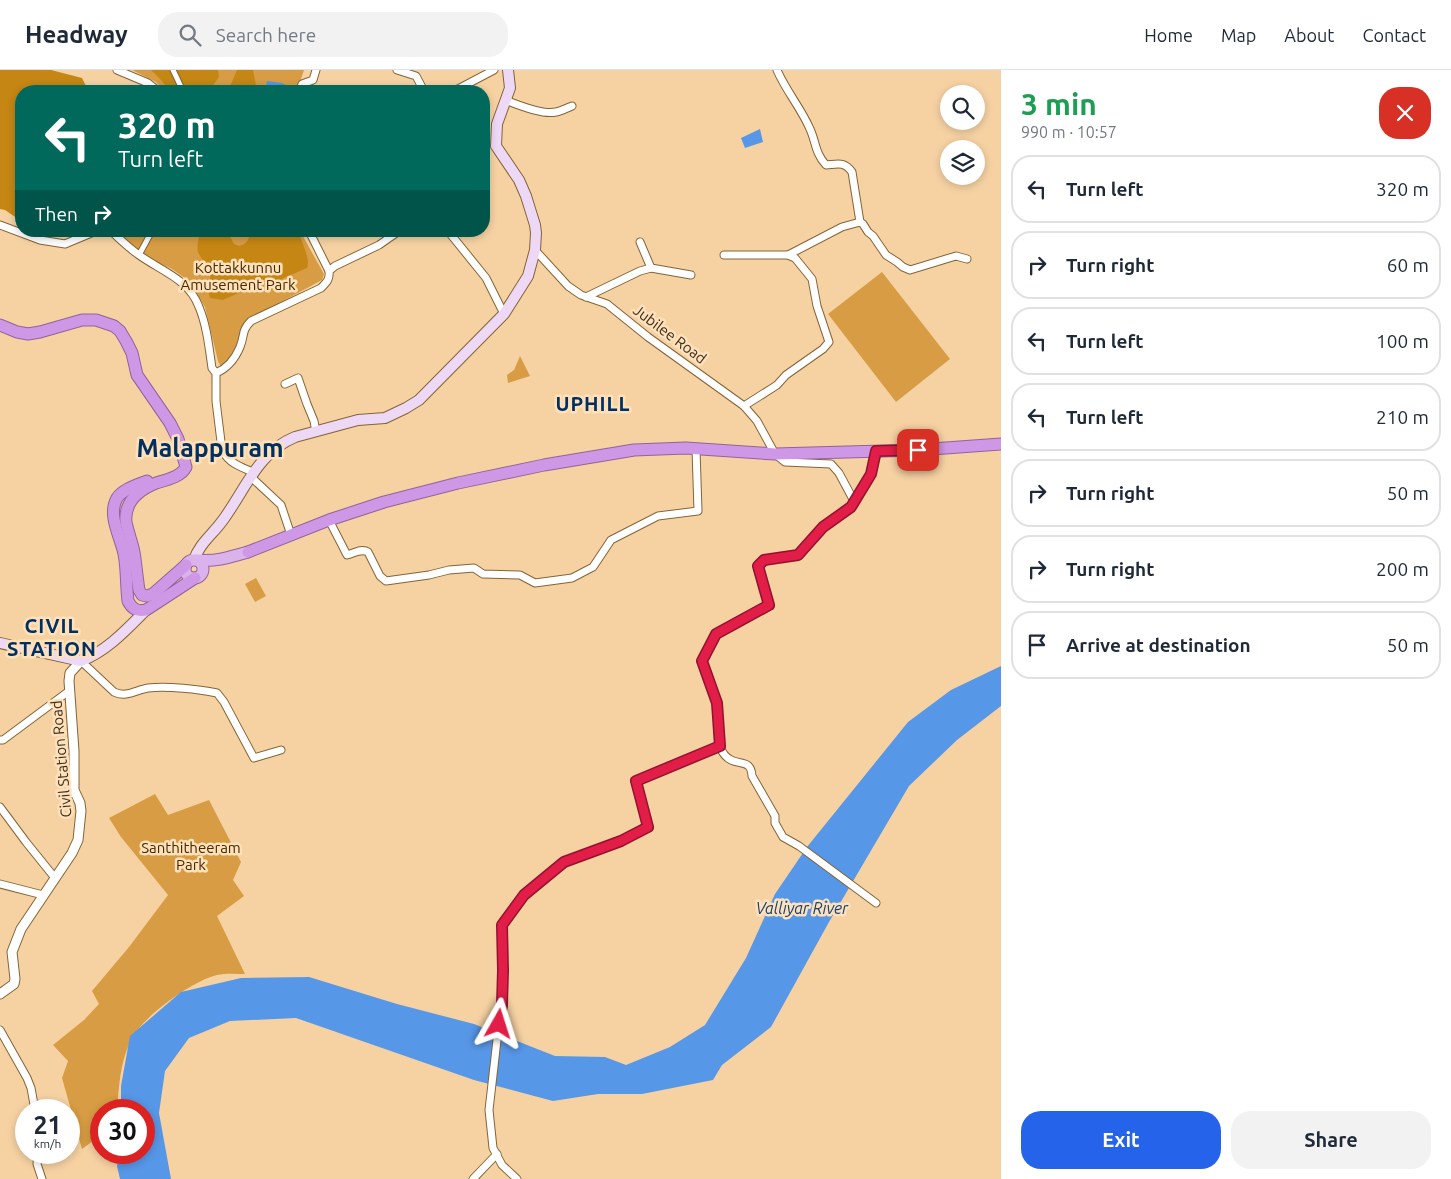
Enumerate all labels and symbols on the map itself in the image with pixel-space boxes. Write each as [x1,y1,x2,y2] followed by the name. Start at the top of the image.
[181,259,296,293] park label: Kottakkunnu Amusement Park
[630,301,710,367] street label: Jubilee Road
[555,392,631,415] district label: UPHILL
[897,429,939,471] pin
[136,434,284,462] district label: Malappuram
[7,614,97,660] district label: CIVIL STATION
[47,700,75,818] street label: Civil Station Road
[141,839,241,873] park label: Santhitheeram Park
[756,899,849,917] water label: Valliyar River
[472,997,524,1049] position arrow
[90,1099,155,1164] speed limit sign: 30

